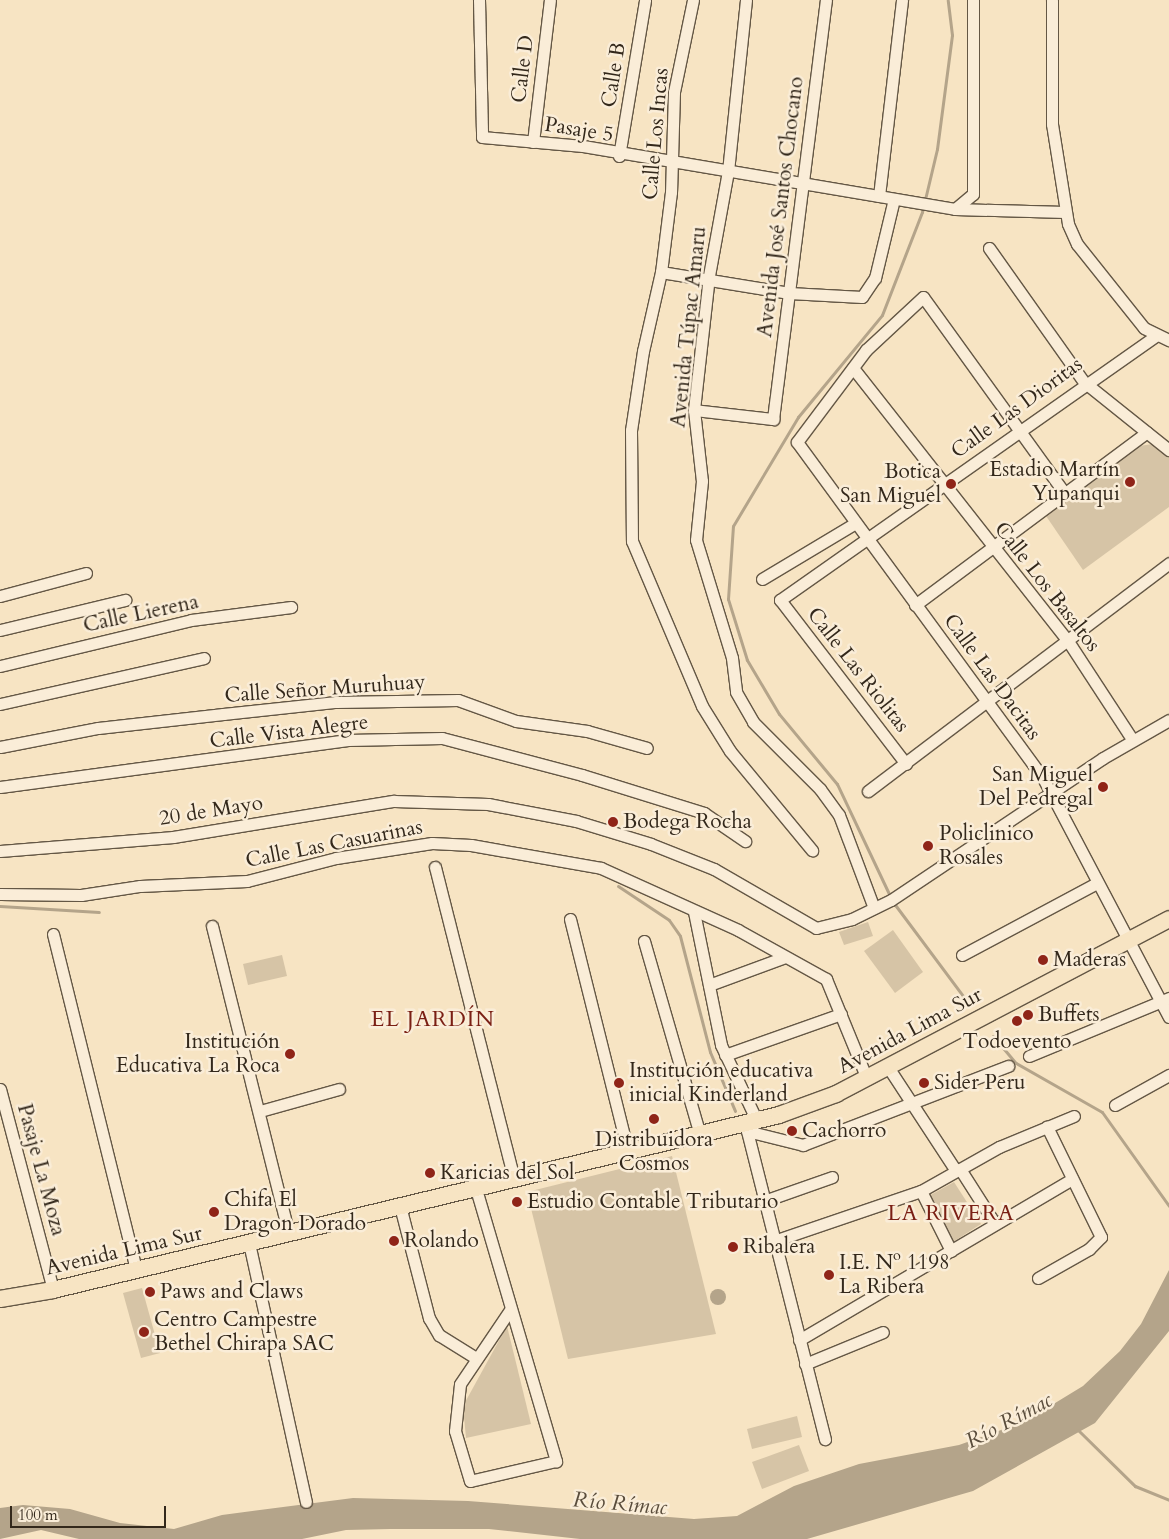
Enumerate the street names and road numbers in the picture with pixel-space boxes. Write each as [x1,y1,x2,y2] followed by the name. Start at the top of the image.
[506,34,540,104] street label: Calle D
[596,41,632,109] street label: Calle B
[638,67,674,201] street label: Calle Los Incas
[752,75,810,339] street label: Avenida José Santos Chocano
[543,112,615,148] street label: Pasaje 5
[666,225,712,429] street label: Avenida Túpac Amaru
[946,352,1088,464] street label: Calle Las Dioritas
[989,517,1105,657] street label: Calle Los Basaltos
[81,589,201,639] street label: Calle Lierena
[802,603,914,737] street label: Calle Las Riolitas
[938,609,1046,745] street label: Calle Las Dacitas
[224,669,426,709] street label: Calle Señor Muruhuay
[208,710,370,754] street label: Calle Vista Alegre
[157,790,265,832] street label: 20 de Mayo
[243,814,425,874] street label: Calle Las Casuarinas
[834,982,986,1080] street label: Avenida Lima Sur
[11,1101,71,1239] street label: Pasaje La Moza
[43,1221,205,1281] street label: Avenida Lima Sur

